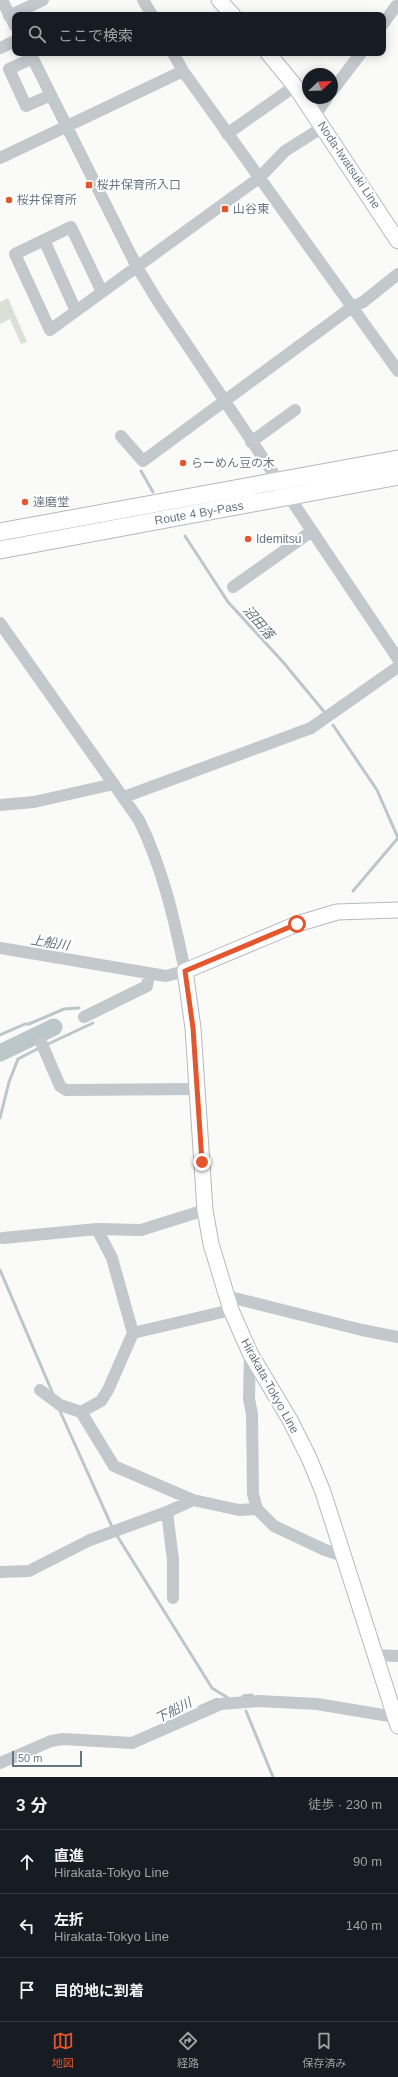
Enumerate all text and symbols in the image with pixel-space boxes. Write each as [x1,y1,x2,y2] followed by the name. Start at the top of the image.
[12,12,386,56] search box
[26,23,48,45] icon: search
[58,27,133,44] text: ここで検索
[302,68,338,104] north arrow
[315,119,384,211] street label: Noda-Iwatsuki Line
[97,178,181,192] place label: 桜井保育所入口
[84,180,94,190] marker: 桜井保育所入口
[17,193,77,207] place label: 桜井保育所
[4,195,14,205] marker: 桜井保育所
[233,202,269,216] place label: 山谷東
[220,204,230,214] marker: 山谷東
[191,456,275,470] place label: らーめん豆の木
[178,458,188,468] marker: らーめん豆の木
[33,495,69,509] place label: 達磨堂
[20,497,30,507] marker: 達磨堂
[153,498,245,528] street label: Route 4 By-Pass
[256,532,301,546] place label: Idemitsu
[243,534,253,544] marker: Idemitsu
[240,603,278,643] water label: 沼田落
[288,915,306,933] route start
[29,932,72,953] water label: 上船川
[193,1153,211,1171] route end
[238,1336,302,1436] street label: Hirakata-Tokyo Line
[152,1694,196,1726] water label: 下船川
[12,1749,82,1768] scale bar
[18,1752,42,1764] text: 50 m
[16,1796,47,1815] text: 3 分
[308,1797,382,1812] text: 徒歩 · 230 m
[54,1847,84,1864] text: 直進
[16,1851,38,1873] icon: ahead
[353,1854,382,1869] text: 90 m
[54,1865,169,1880] text: Hirakata-Tokyo Line
[54,1911,84,1928] text: 左折
[16,1915,38,1937] icon: left
[346,1918,382,1933] text: 140 m
[54,1929,169,1944] text: Hirakata-Tokyo Line
[16,1979,38,2001] icon: arrive
[54,1982,144,1999] text: 目的地に到着
[52,2030,74,2070] tab: 地図
[177,2030,199,2070] tab: 経路
[302,2030,346,2070] tab: 保存済み

